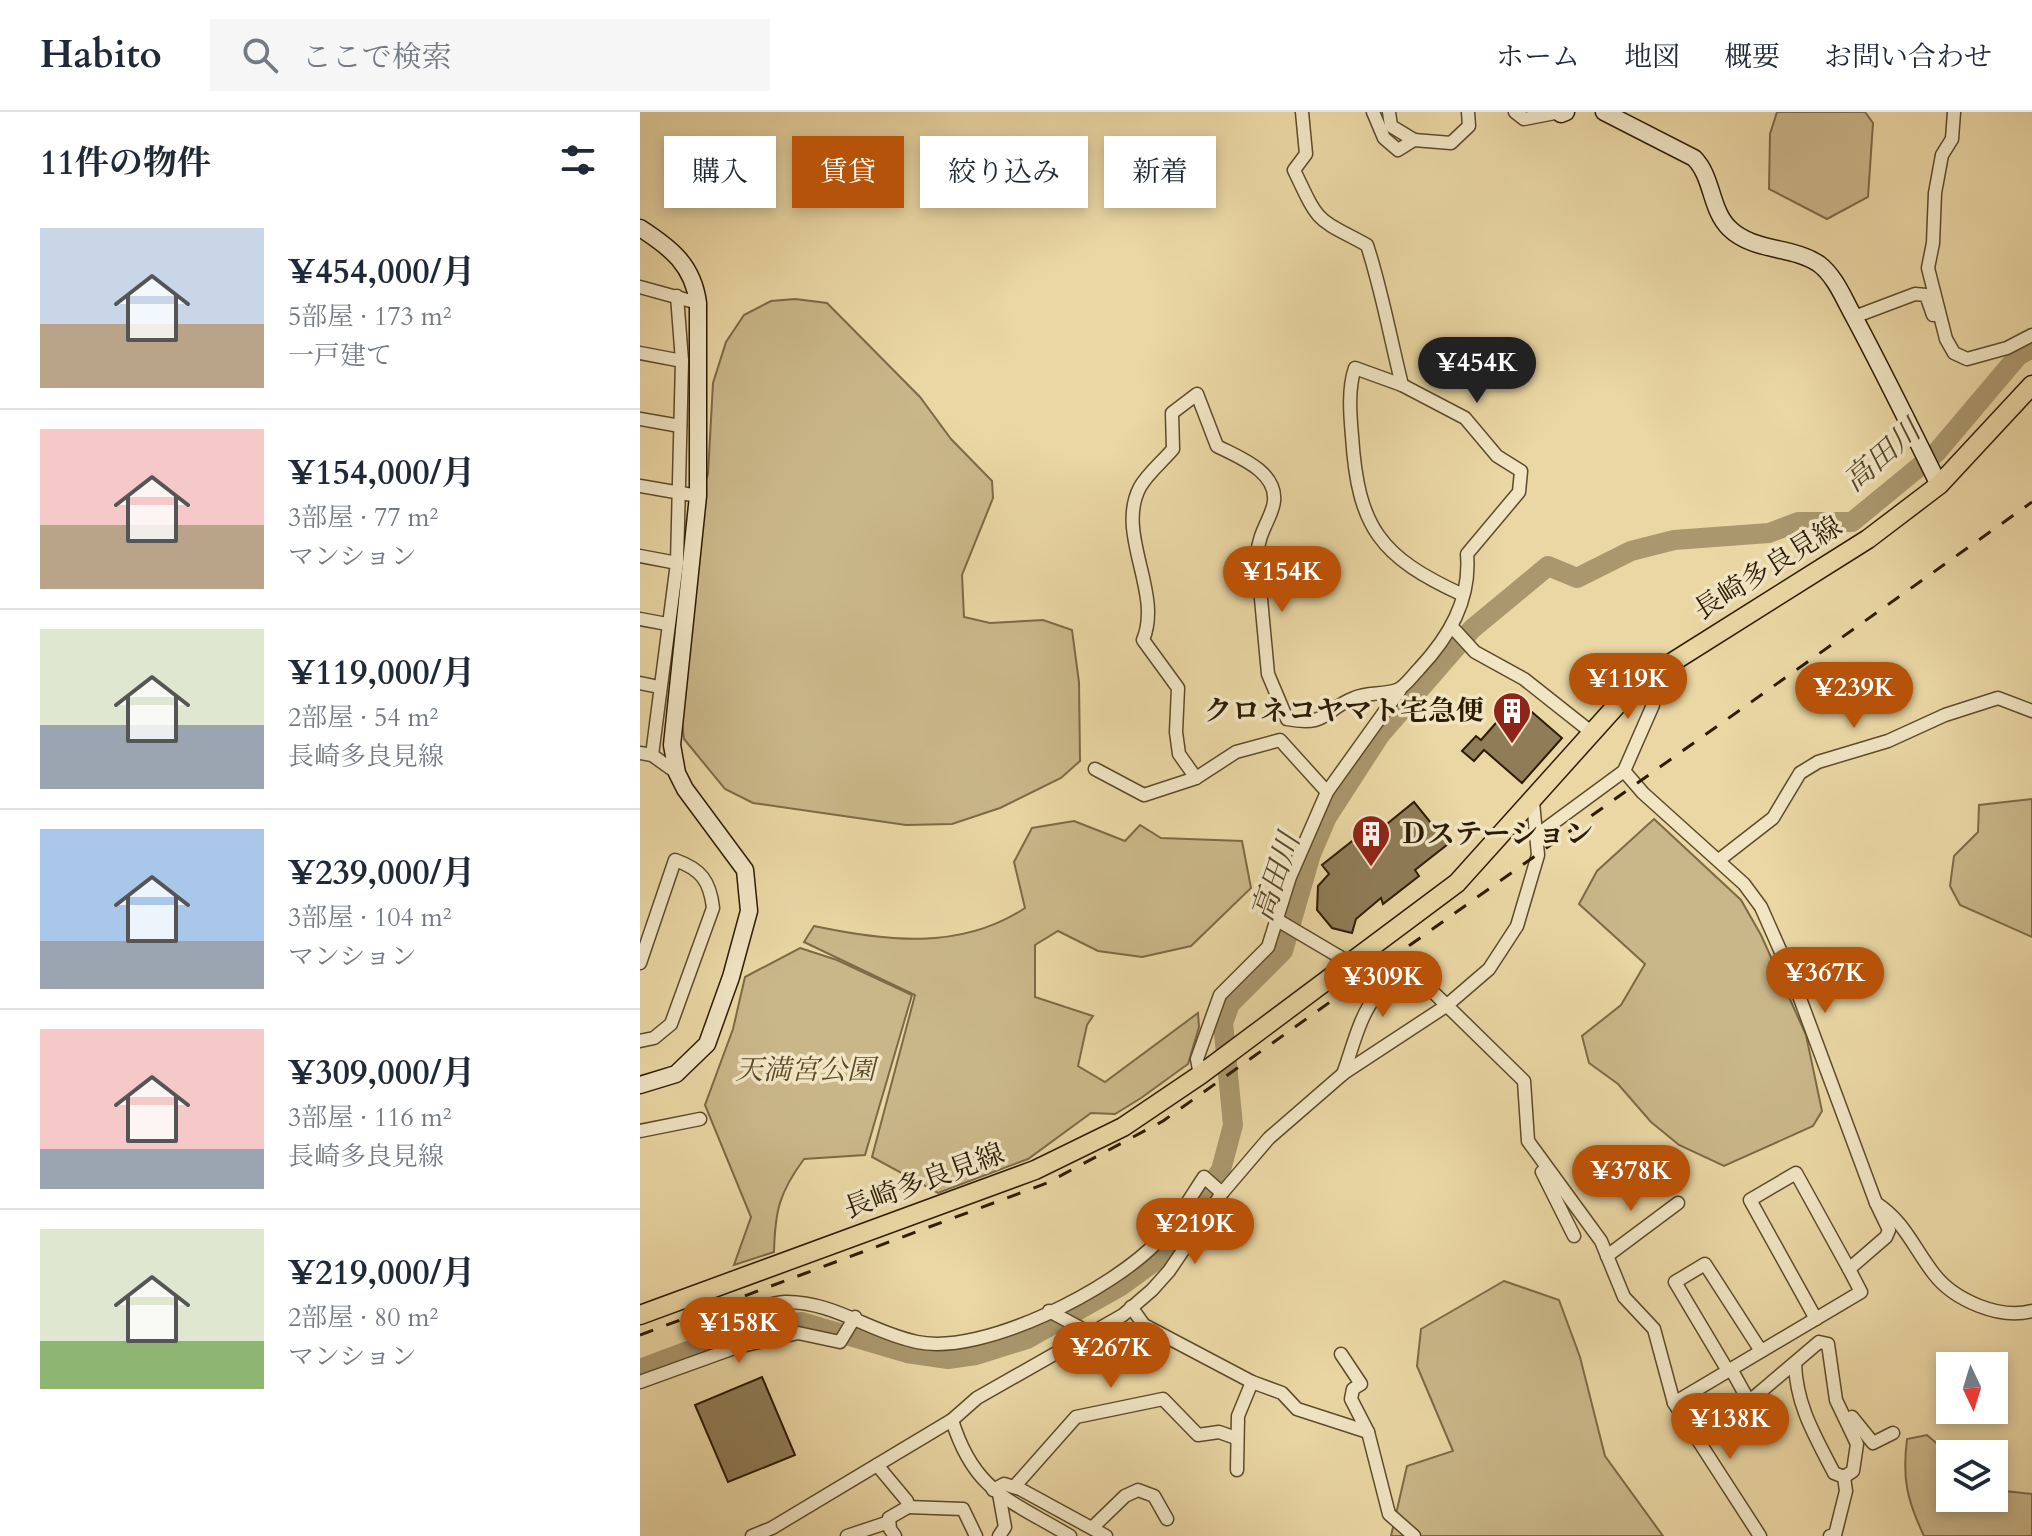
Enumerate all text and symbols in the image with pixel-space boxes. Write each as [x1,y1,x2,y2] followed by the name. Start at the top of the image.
[210,19,770,91] search box
[40,29,162,81] text: Habito
[238,33,282,77] icon: search
[302,37,452,78] text: ここで検索
[1496,38,1580,76] text: ホーム
[1624,38,1680,76] text: 地図
[1724,38,1780,76] text: 概要
[1824,38,1992,76] text: お問い合わせ
[664,136,776,208] chip: 購入
[792,136,904,208] chip: 賃貸
[920,136,1088,208] chip: 絞り込み
[1104,136,1216,208] chip: 新着
[556,138,600,182] icon: filters
[40,140,211,186] text: 11件の物件
[288,249,476,295] text: ¥454,000/月
[104,260,200,356] icon: home
[288,299,452,334] text: 5部屋 · 173 m²
[1421,337,1533,405] pin: ¥454K
[288,338,392,373] text: 一戸建て
[1436,345,1518,380] text: ¥454K
[1835,409,1932,501] water label: 高田川
[288,450,476,496] text: ¥154,000/月
[104,461,200,557] icon: home
[288,500,438,535] text: 3部屋 · 77 m²
[1687,507,1849,629] street label: 長崎多良見線
[288,539,417,574] text: マンション
[1226,546,1338,614] pin: ¥154K
[1241,554,1323,589] text: ¥154K
[288,650,476,696] text: ¥119,000/月
[1572,653,1684,721] pin: ¥119K
[104,661,200,757] icon: home
[1587,661,1669,696] text: ¥119K
[1798,662,1910,730] pin: ¥239K
[1813,670,1895,705] text: ¥239K
[1491,690,1533,745] building icon: クロネコヤマト宅急便
[1204,692,1484,730] place label: クロネコヤマト宅急便
[288,700,438,735] text: 2部屋 · 54 m²
[288,739,444,774] text: 長崎多良見線
[1350,813,1392,868] building icon: Ｄステーション
[1399,815,1593,853] place label: Ｄステーション
[1242,825,1311,926] water label: 高田川
[288,850,476,896] text: ¥239,000/月
[104,861,200,957] icon: home
[288,900,452,935] text: 3部屋 · 104 m²
[288,939,417,974] text: マンション
[1769,947,1881,1015] pin: ¥367K
[1327,951,1439,1019] pin: ¥309K
[1784,955,1866,990] text: ¥367K
[1342,959,1424,994] text: ¥309K
[288,1050,476,1096] text: ¥309,000/月
[735,1051,879,1089] park label: 天満宮公園
[104,1061,200,1157] icon: home
[288,1100,452,1135] text: 3部屋 · 116 m²
[839,1134,1009,1228] street label: 長崎多良見線
[288,1139,444,1174] text: 長崎多良見線
[1575,1145,1687,1213] pin: ¥378K
[1590,1153,1672,1188] text: ¥378K
[1139,1198,1251,1266] pin: ¥219K
[1154,1206,1236,1241] text: ¥219K
[288,1250,476,1296] text: ¥219,000/月
[104,1261,200,1357] icon: home
[683,1297,795,1365] pin: ¥158K
[288,1300,438,1335] text: 2部屋 · 80 m²
[698,1305,780,1340] text: ¥158K
[1055,1322,1167,1390] pin: ¥267K
[1070,1330,1152,1365] text: ¥267K
[288,1339,417,1374] text: マンション
[1936,1352,2008,1424] north arrow
[1936,1352,2008,1512] map controls
[1674,1393,1786,1461] pin: ¥138K
[1689,1401,1771,1436] text: ¥138K
[1936,1440,2008,1512] button: layers

